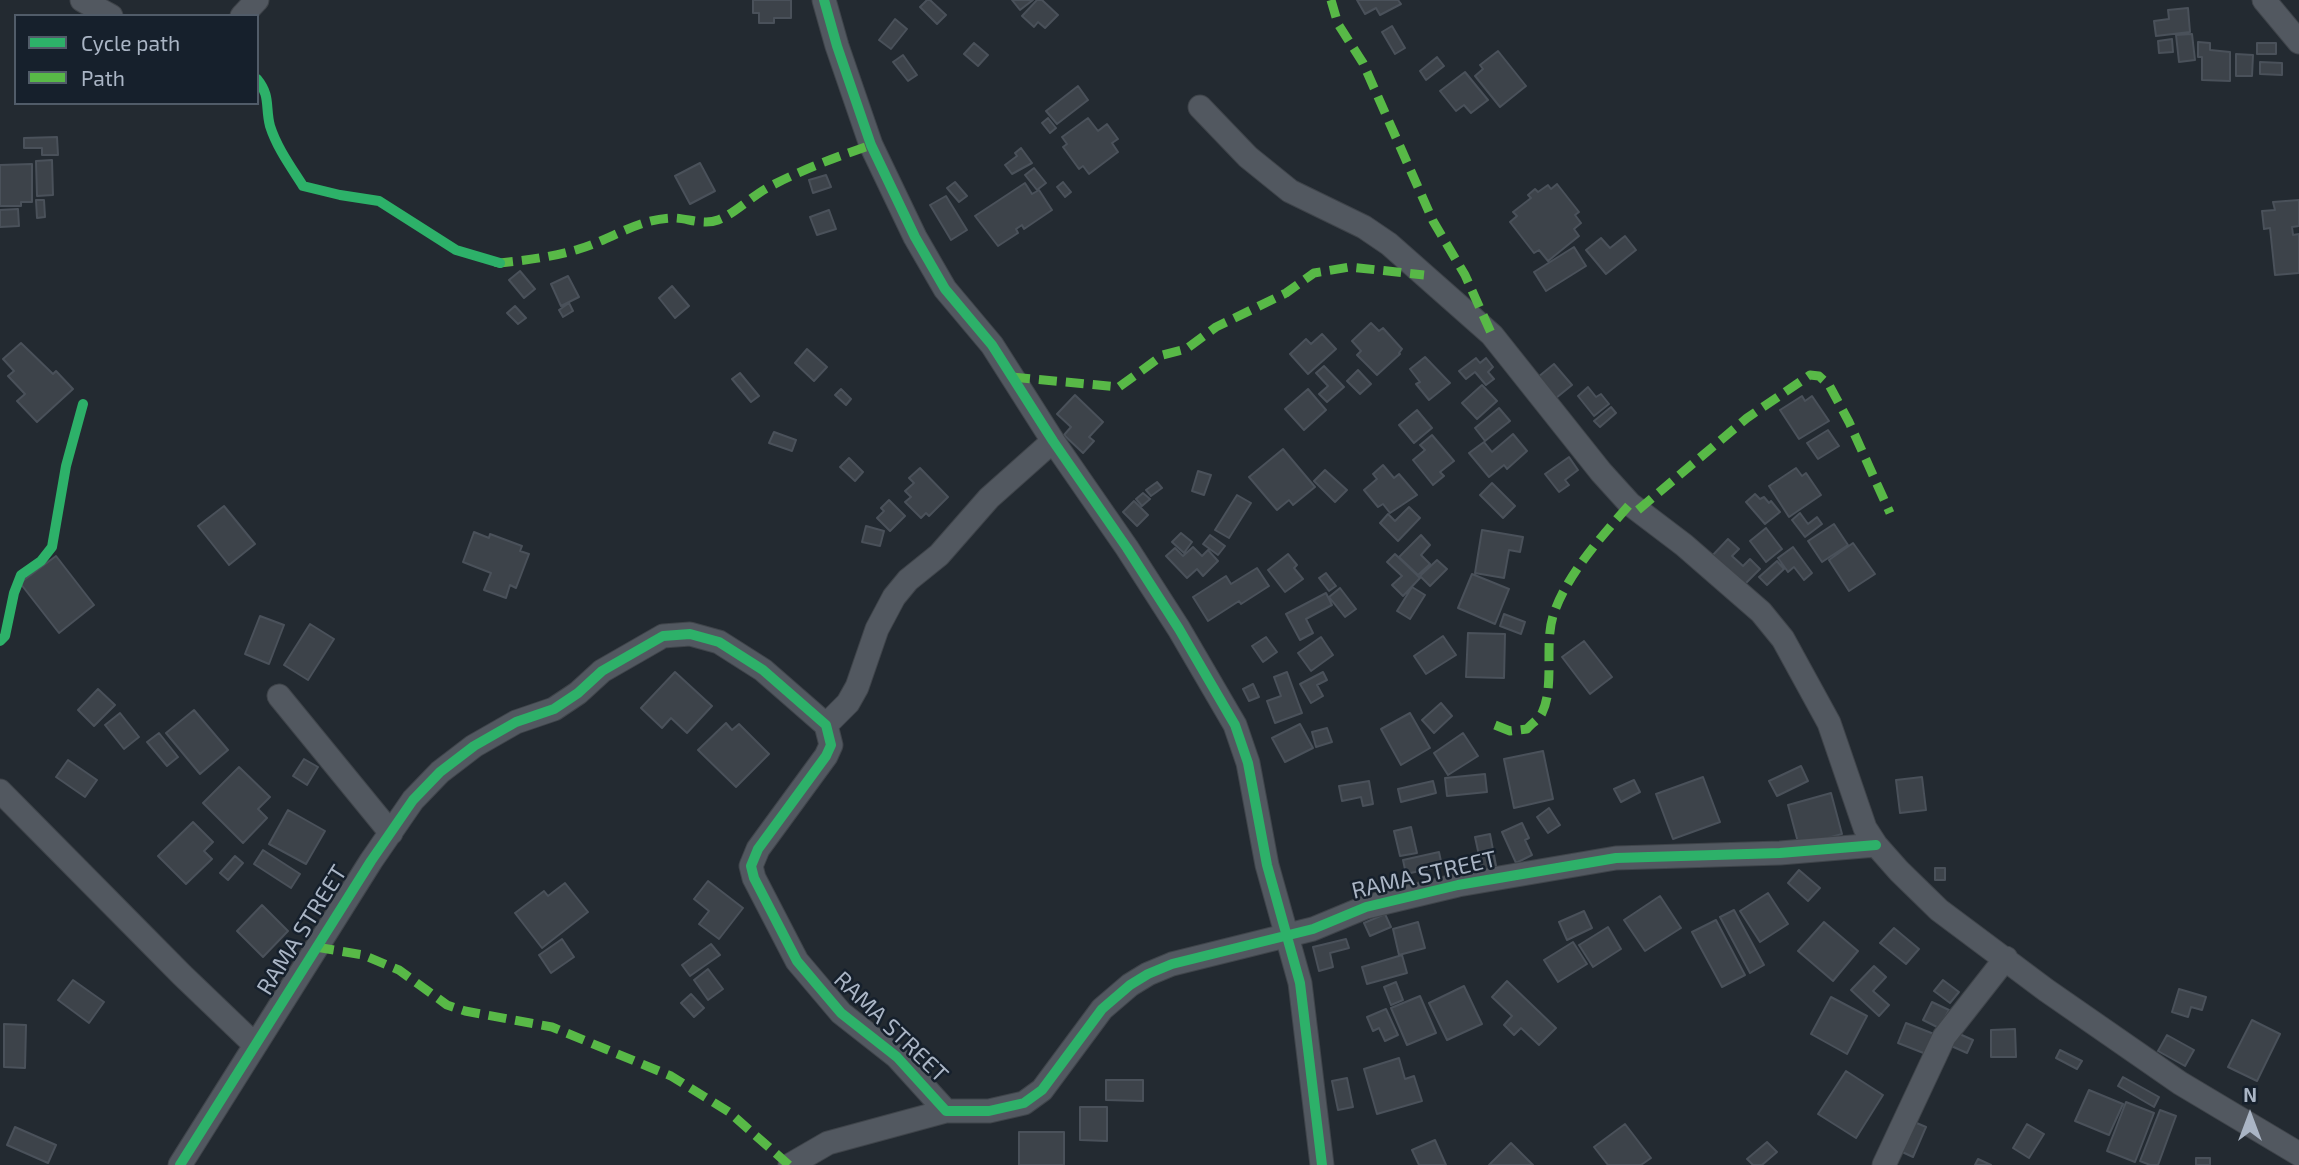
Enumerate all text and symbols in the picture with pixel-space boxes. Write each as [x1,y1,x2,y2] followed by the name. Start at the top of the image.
[14,14,259,105] legend
[81,30,180,55] text: Cycle path
[81,65,125,90] text: Path
[1349,845,1499,905] street label: RAMA STREET
[251,860,353,1000] street label: RAMA STREET
[828,966,954,1088] street label: RAMA STREET
[2215,1081,2285,1151] north arrow
[2243,1083,2257,1106] text: N

